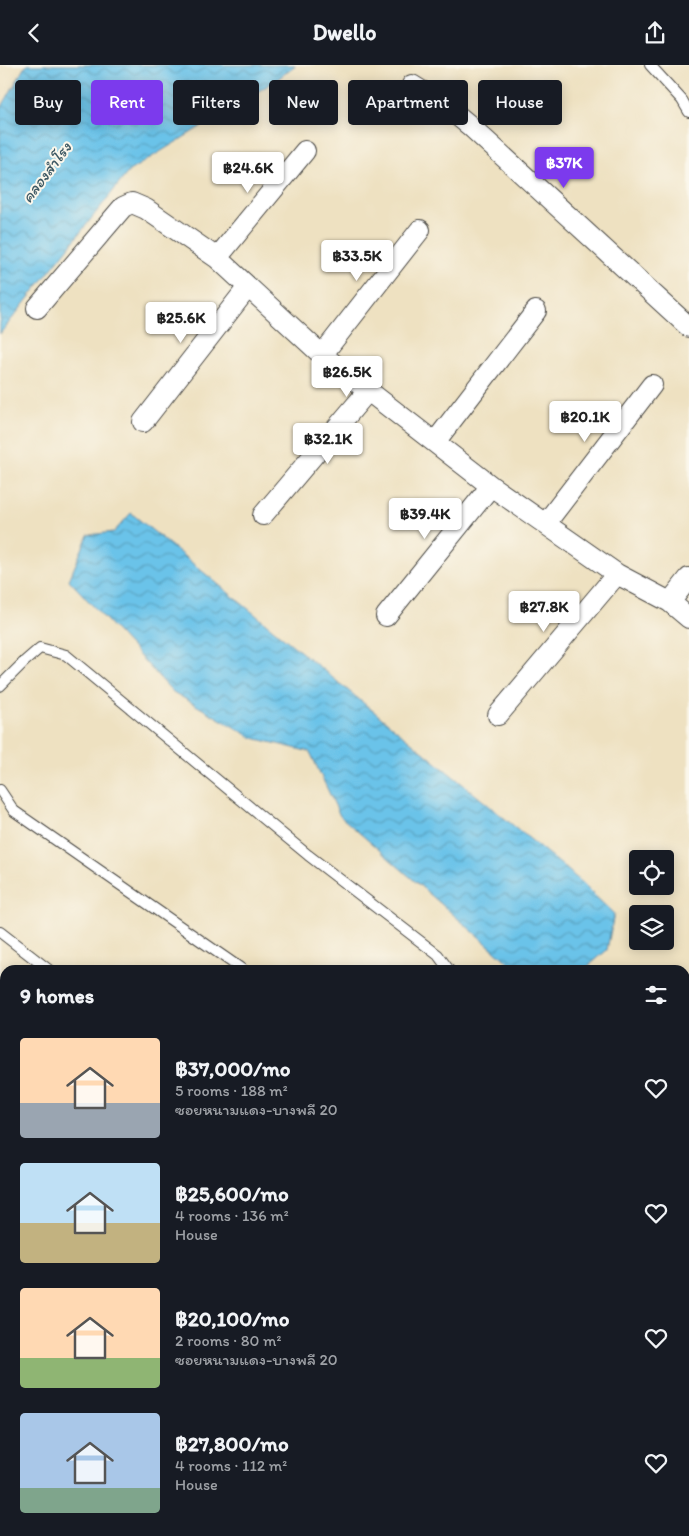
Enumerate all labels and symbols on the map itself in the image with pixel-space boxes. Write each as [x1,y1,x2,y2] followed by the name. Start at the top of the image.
[17,137,76,206] water label: คลองสำโรง
[534,147,594,189] pin: ฿37K
[207,151,289,194] pin: ฿24.6K
[316,239,398,282] pin: ฿33.5K
[140,301,222,344] pin: ฿25.6K
[306,355,388,398] pin: ฿26.5K
[544,401,626,443] pin: ฿20.1K
[287,423,369,465] pin: ฿32.1K
[384,497,466,540] pin: ฿39.4K
[503,591,585,633] pin: ฿27.8K

